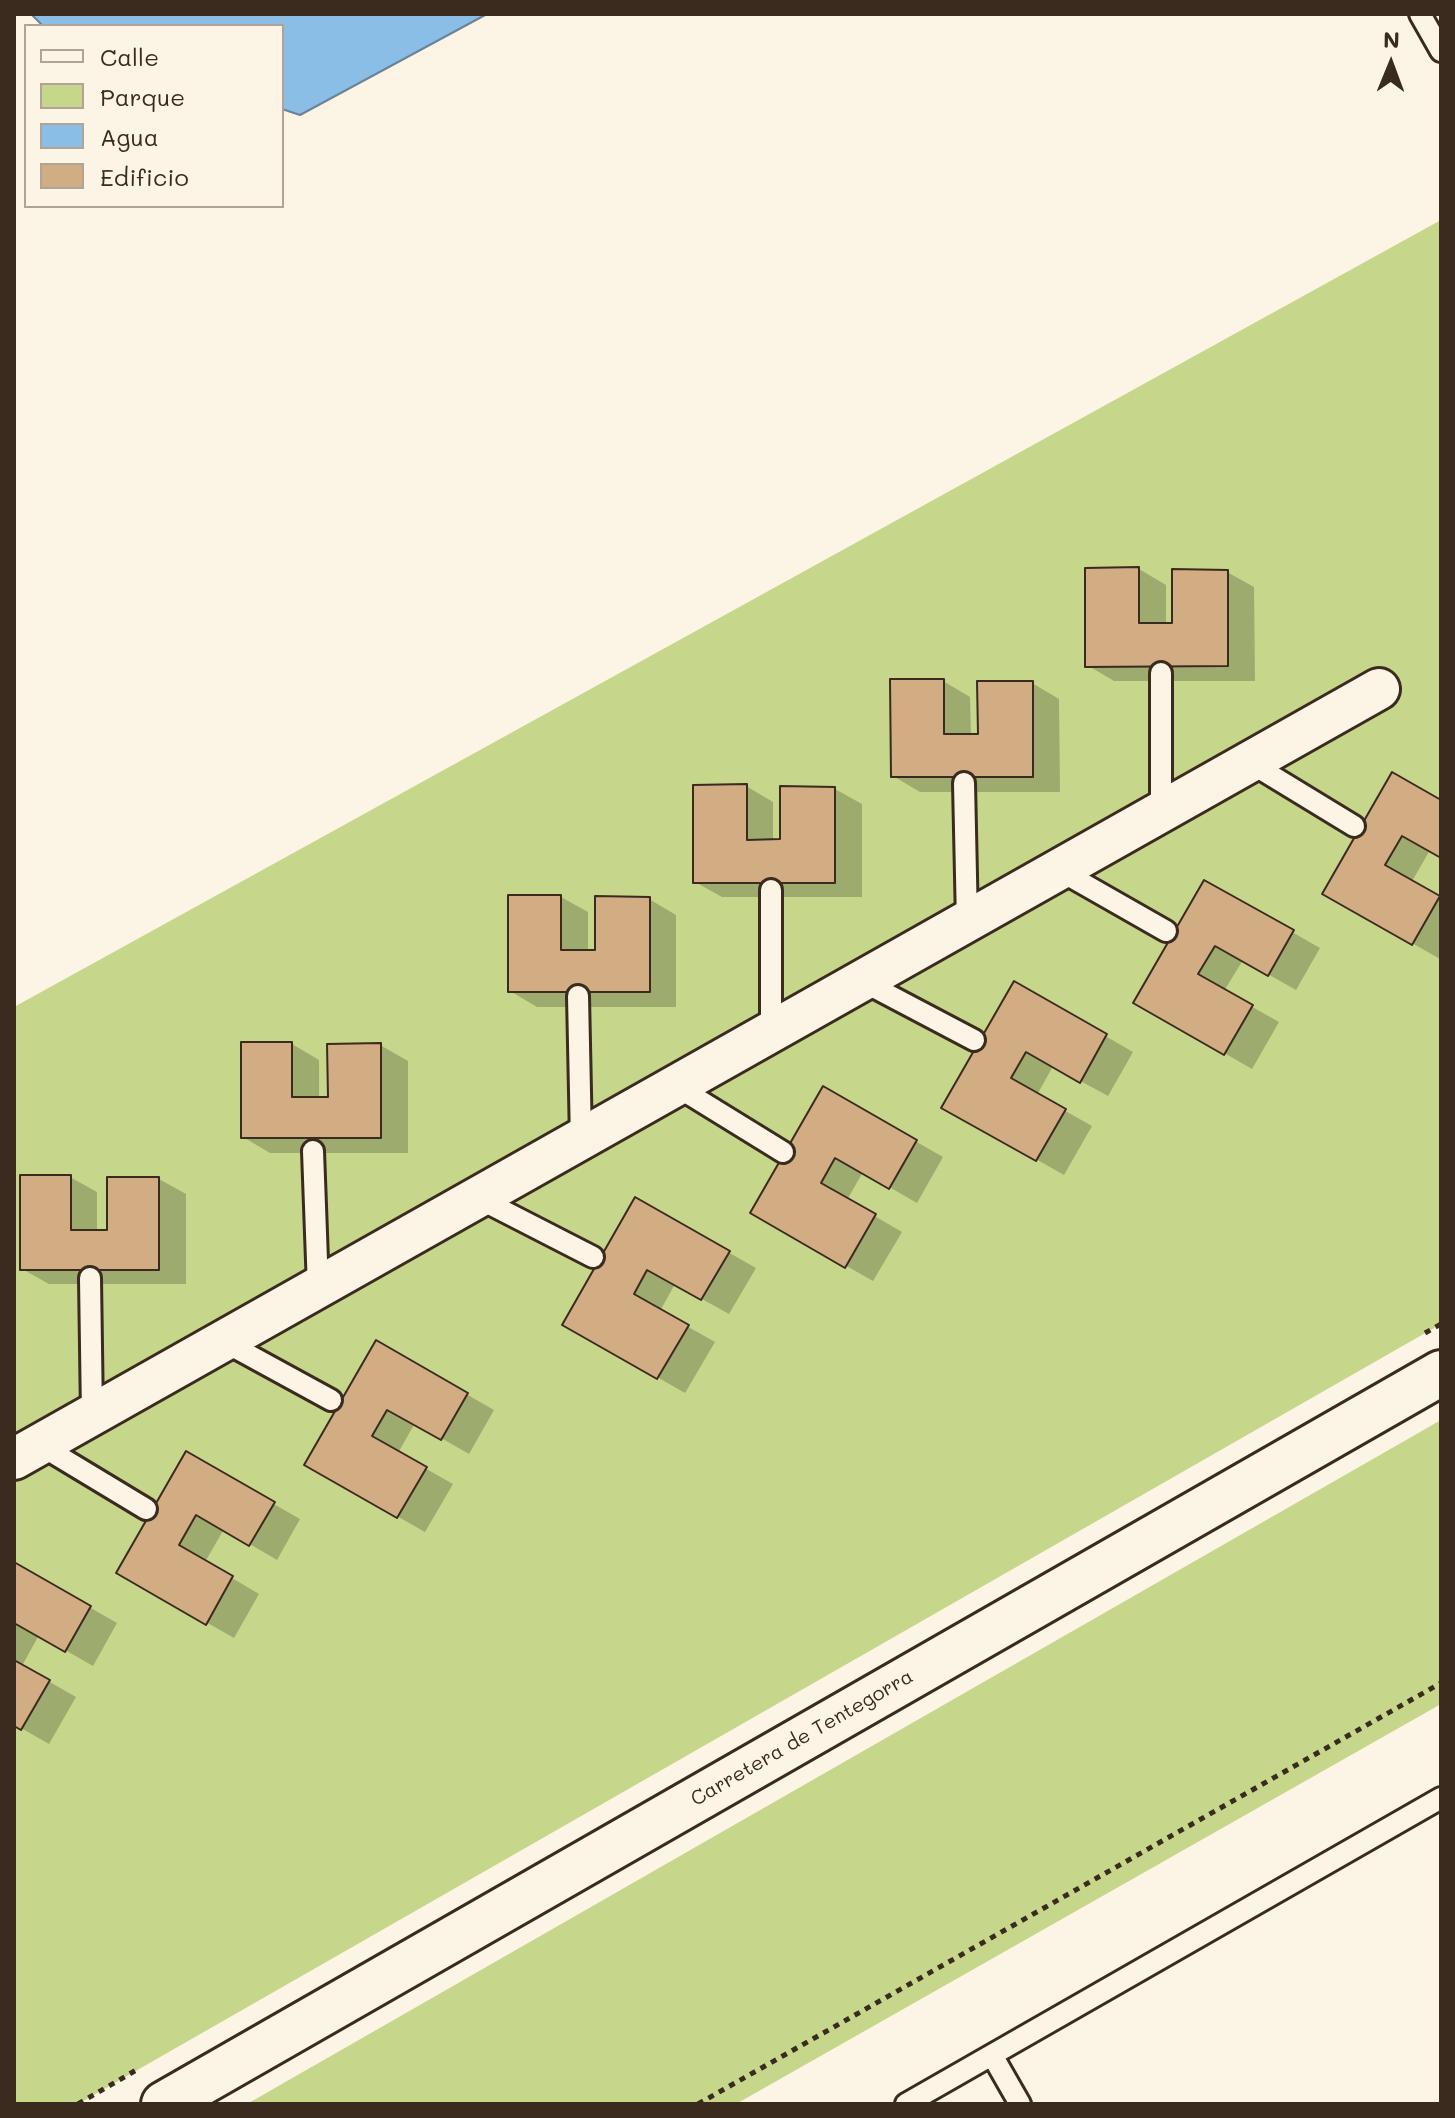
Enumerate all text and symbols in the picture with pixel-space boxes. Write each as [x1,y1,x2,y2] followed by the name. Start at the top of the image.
[24,24,284,208] legend
[1351,24,1431,104] north arrow
[1383,25,1400,54] text: N
[100,41,159,72] text: Calle
[100,81,185,112] text: Parque
[100,121,159,152] text: Agua
[100,161,189,192] text: Edificio
[687,1664,917,1812] street label: Carretera de Tentegorra

